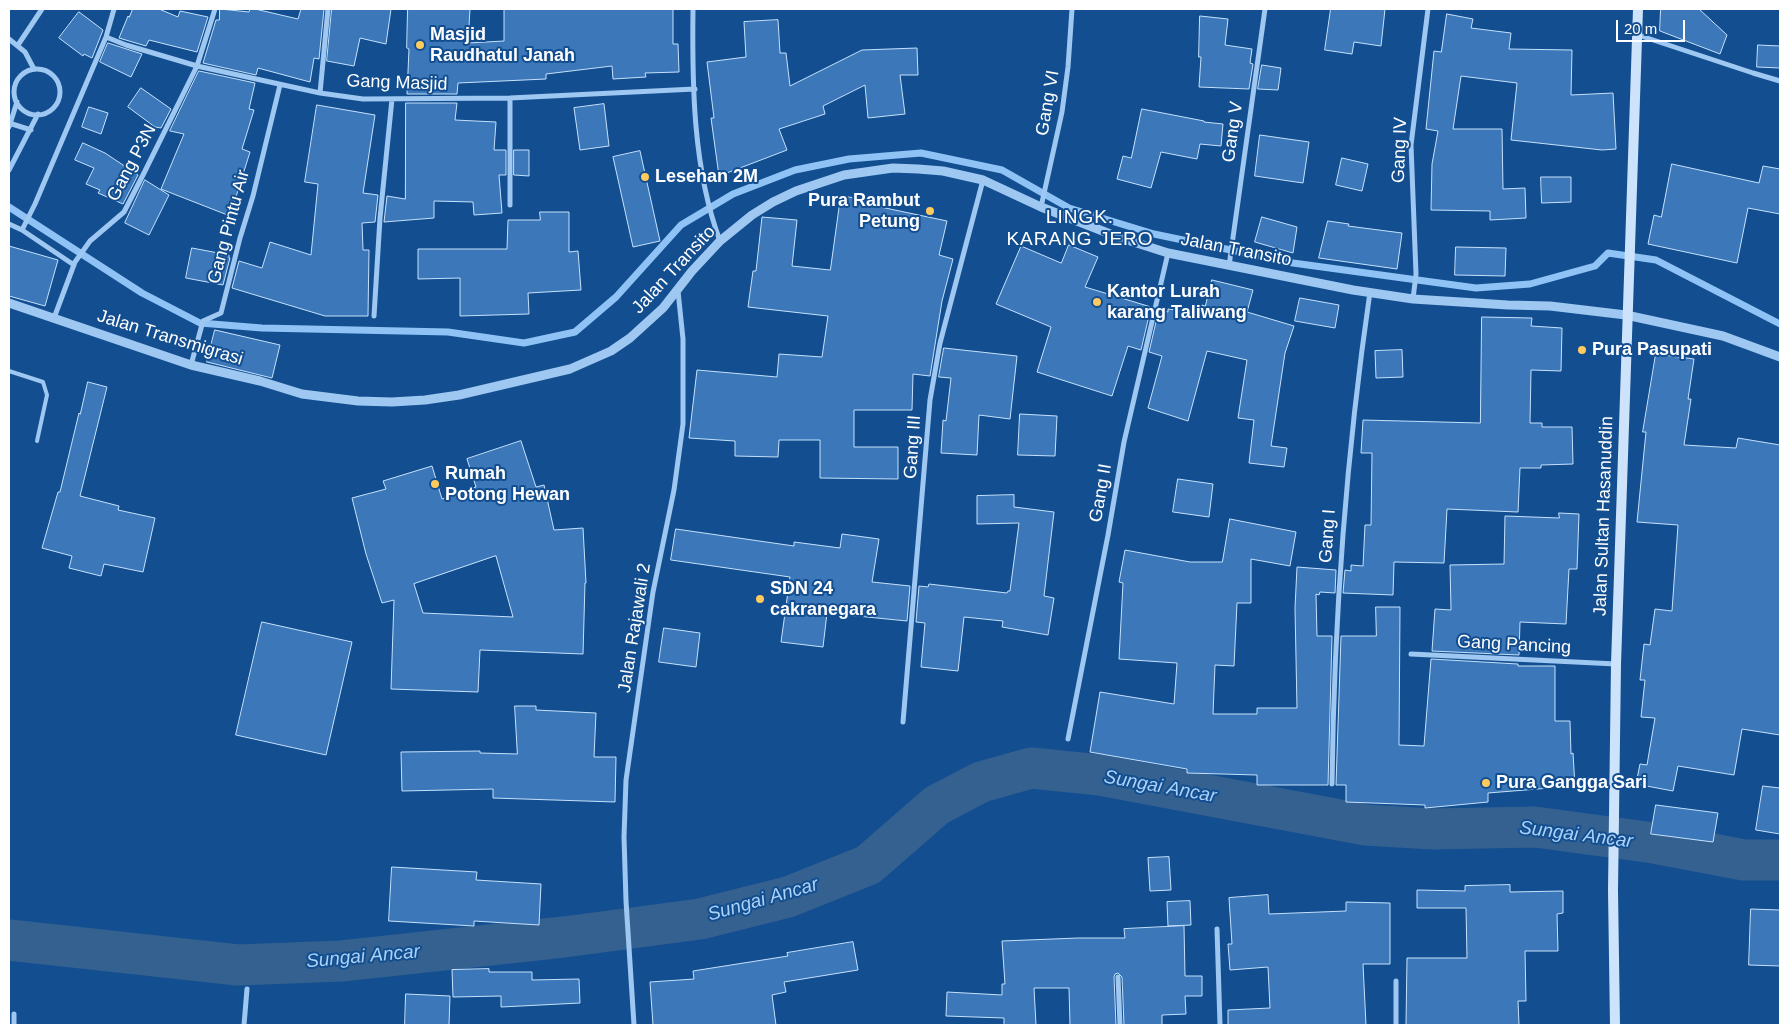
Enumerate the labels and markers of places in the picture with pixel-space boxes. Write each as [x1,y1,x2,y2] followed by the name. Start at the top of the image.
[430,24,575,66] place label: Masjid Raudhatul Janah
[414,39,426,51] marker: Masjid Raudhatul Janah
[655,166,758,188] place label: Lesehan 2M
[639,171,651,183] marker: Lesehan 2M
[808,190,920,232] place label: Pura Rambut Petung
[924,205,936,217] marker: Pura Rambut Petung
[1107,281,1247,324] place label: Kantor Lurah karang Taliwang
[1091,296,1103,308] marker: Kantor Lurah karang Taliwang
[1592,339,1712,361] place label: Pura Pasupati
[1576,344,1588,356] marker: Pura Pasupati
[445,463,570,506] place label: Rumah Potong Hewan
[429,478,441,490] marker: Rumah Potong Hewan
[770,578,876,620] place label: SDN 24 cakranegara
[754,593,766,605] marker: SDN 24 cakranegara
[1496,772,1647,794] place label: Pura Gangga Sari
[1480,777,1492,789] marker: Pura Gangga Sari

